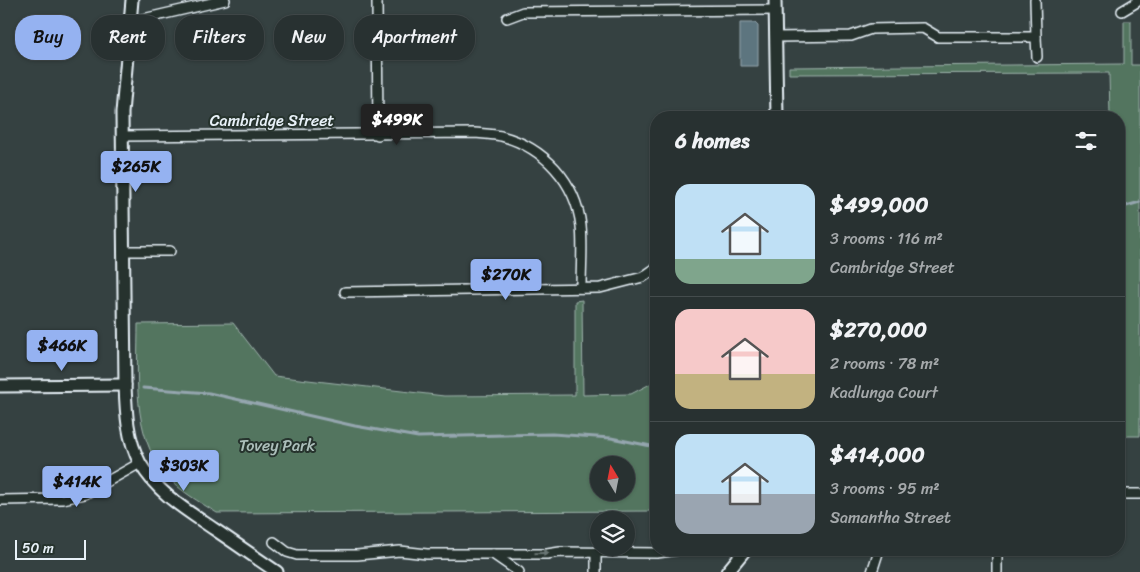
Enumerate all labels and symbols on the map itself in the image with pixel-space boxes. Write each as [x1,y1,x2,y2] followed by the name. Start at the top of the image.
[362,104,432,146] pin: $499K
[210,106,334,135] street label: Cambridge Street
[101,150,171,193] pin: $265K
[471,258,541,301] pin: $270K
[27,330,97,372] pin: $466K
[239,431,316,460] park label: Tovey Park
[149,450,219,492] pin: $303K
[590,456,635,501] north arrow
[42,466,112,508] pin: $414K
[15,537,86,560] scale bar
[534,549,550,557] one-way arrow

